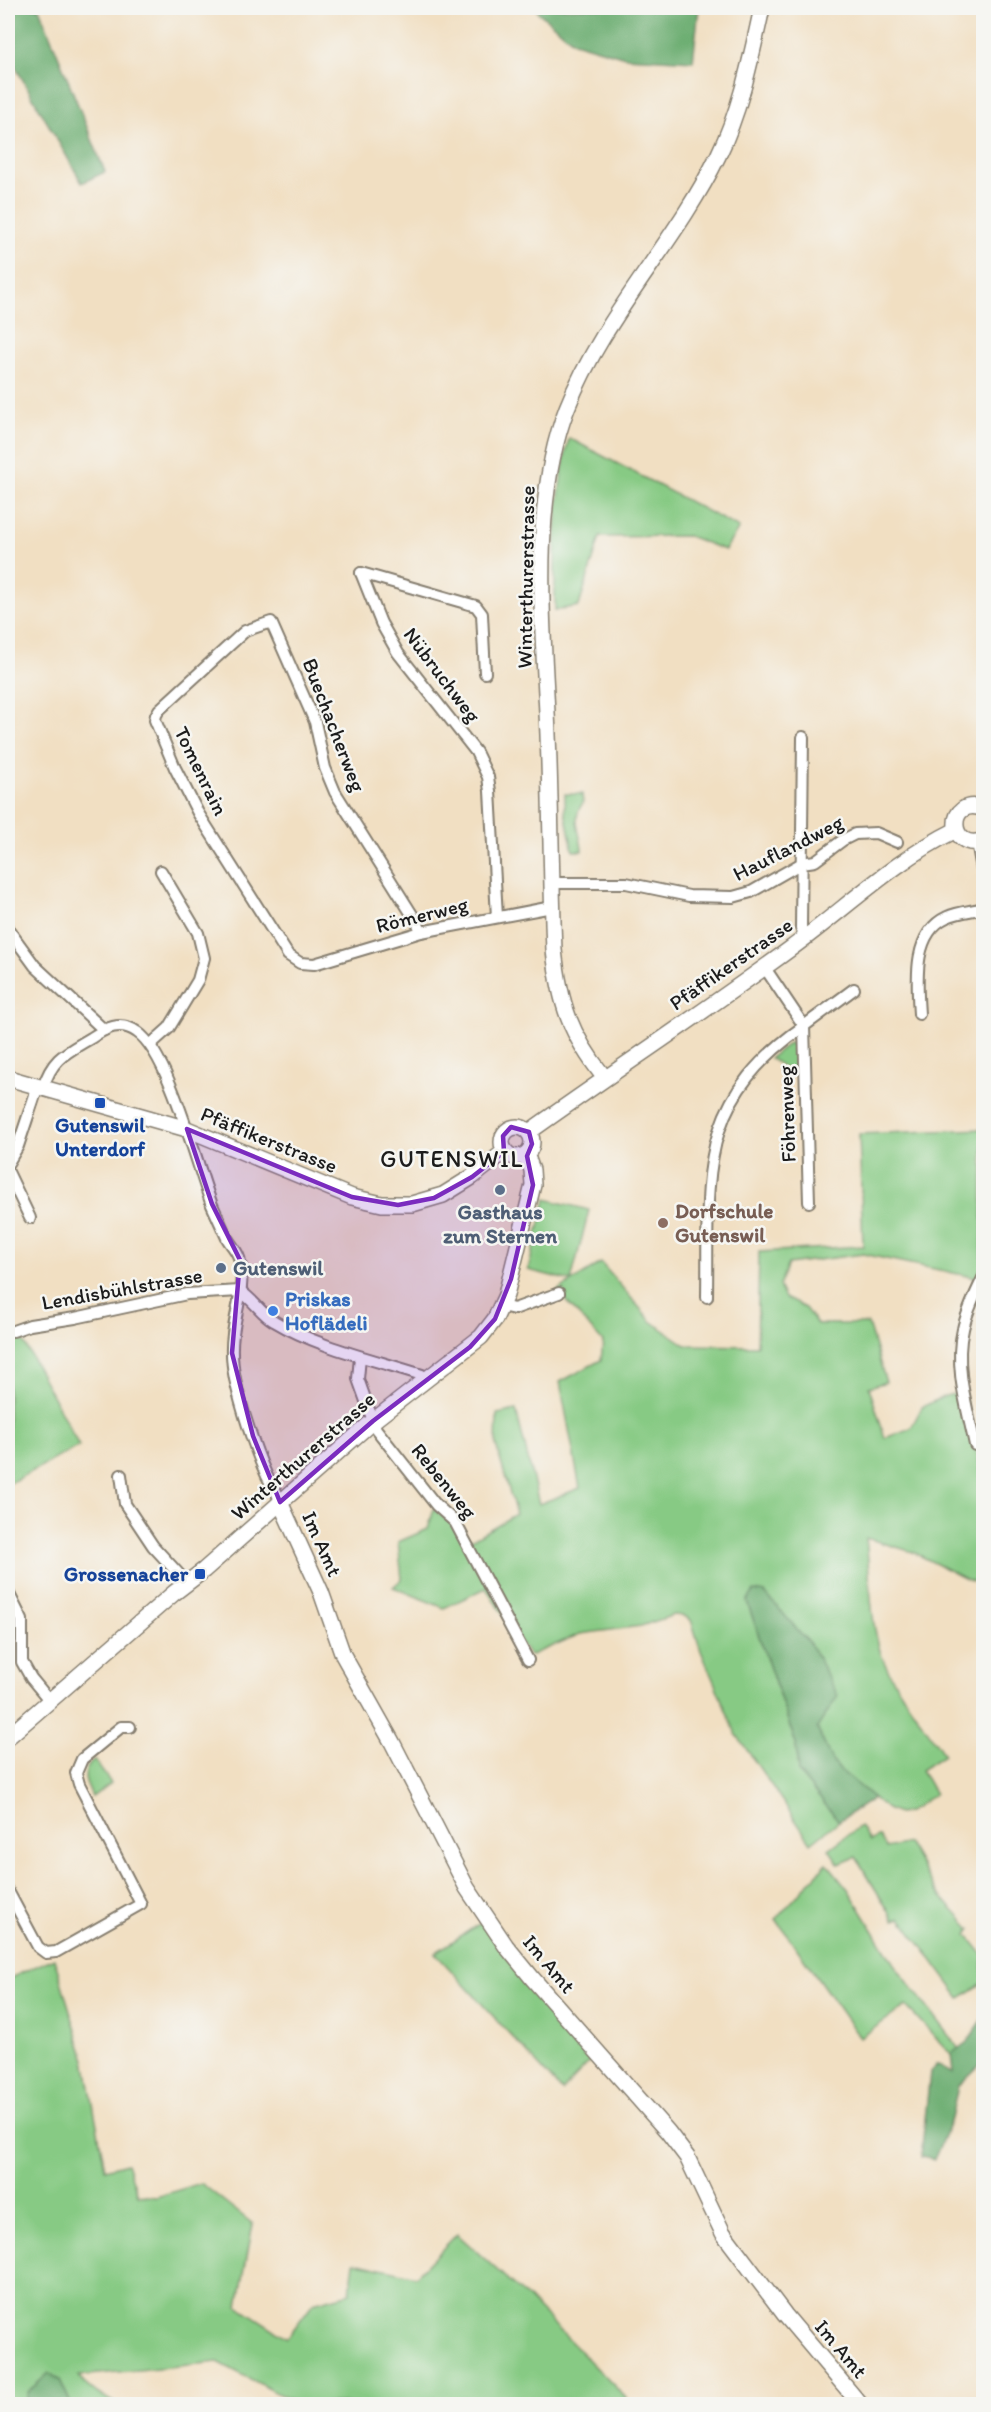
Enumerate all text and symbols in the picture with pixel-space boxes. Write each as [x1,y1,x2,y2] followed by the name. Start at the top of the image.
[511,485,540,669] street label: Winterthurerstrasse
[399,622,486,727] street label: Nübruchweg
[298,655,371,795] street label: Buechacherweg
[169,722,234,819] street label: Tomenrain
[728,809,847,886] street label: Hauflandweg
[373,891,471,938] street label: Römerweg
[664,912,797,1015] street label: Pfäffikerstrasse
[772,1065,801,1163] street label: Föhrenweg
[93,1096,107,1110] marker: Gutenswil Unterdorf
[197,1101,341,1178] street label: Pfäffikerstrasse
[55,1112,146,1161] place label: Gutenswil Unterdorf
[380,1144,524,1173] district label: GUTENSWIL
[493,1183,507,1197] marker: Gasthaus zum Sternen
[675,1198,773,1247] place label: Dorfschule Gutenswil
[443,1199,557,1248] place label: Gasthaus zum Sternen
[656,1216,670,1230] marker: Dorfschule Gutenswil
[233,1255,324,1280] place label: Gutenswil
[214,1261,228,1275] marker: Gutenswil
[40,1262,204,1315] street label: Lendisbühlstrasse
[285,1286,368,1335] place label: Priskas Hoflädeli
[266,1304,280,1318] marker: Priskas Hoflädeli
[225,1386,380,1525] street label: Winterthurerstrasse
[406,1438,483,1524] street label: Rebenweg
[297,1507,348,1580] street label: Im Amt
[64,1561,189,1586] place label: Grossenacher
[193,1567,207,1581] marker: Grossenacher
[518,1929,581,1998] street label: Im Amt
[810,2314,873,2383] street label: Im Amt

